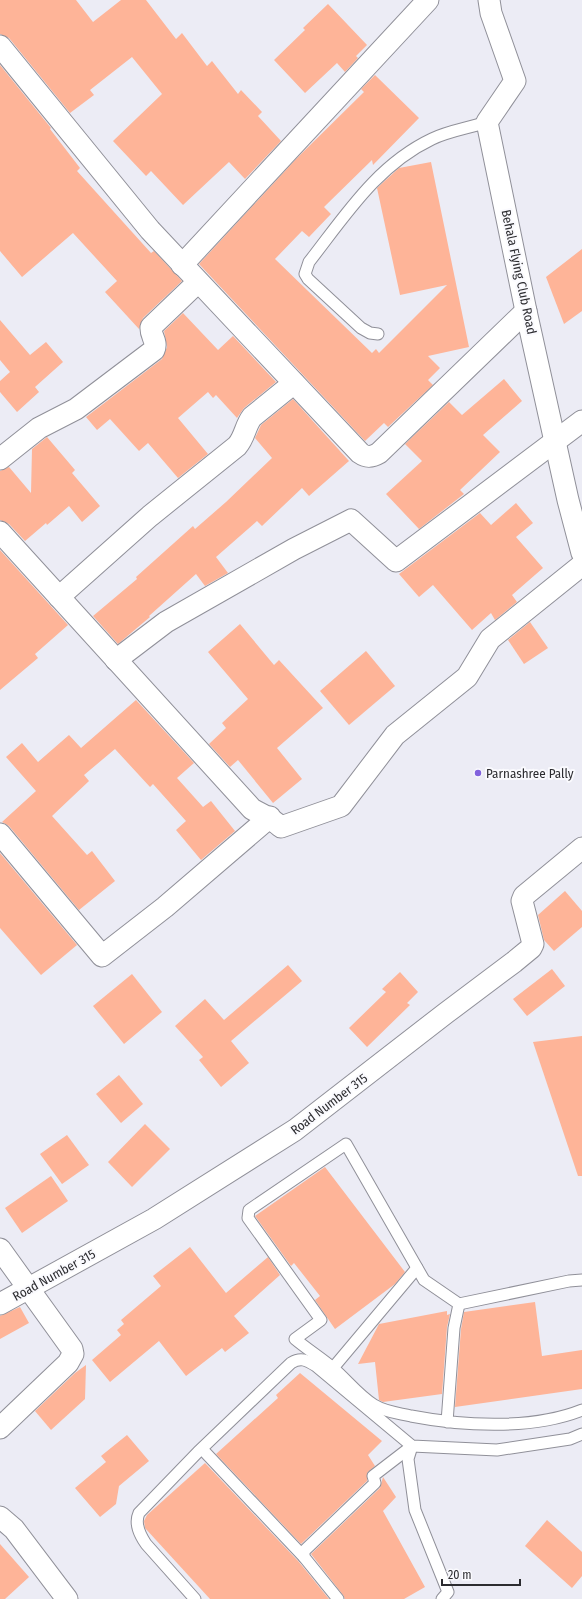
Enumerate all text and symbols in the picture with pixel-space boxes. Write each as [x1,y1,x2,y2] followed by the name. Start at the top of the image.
[498,208,540,336] street label: Behala Flying Club Road
[486,766,574,781] place label: Parnashree Pally
[473,768,483,778] marker: Parnashree Pally
[288,1070,370,1138] street label: Road Number 315
[10,1246,98,1304] street label: Road Number 315
[442,1561,520,1587] scale bar
[448,1568,472,1582] text: 20 m

